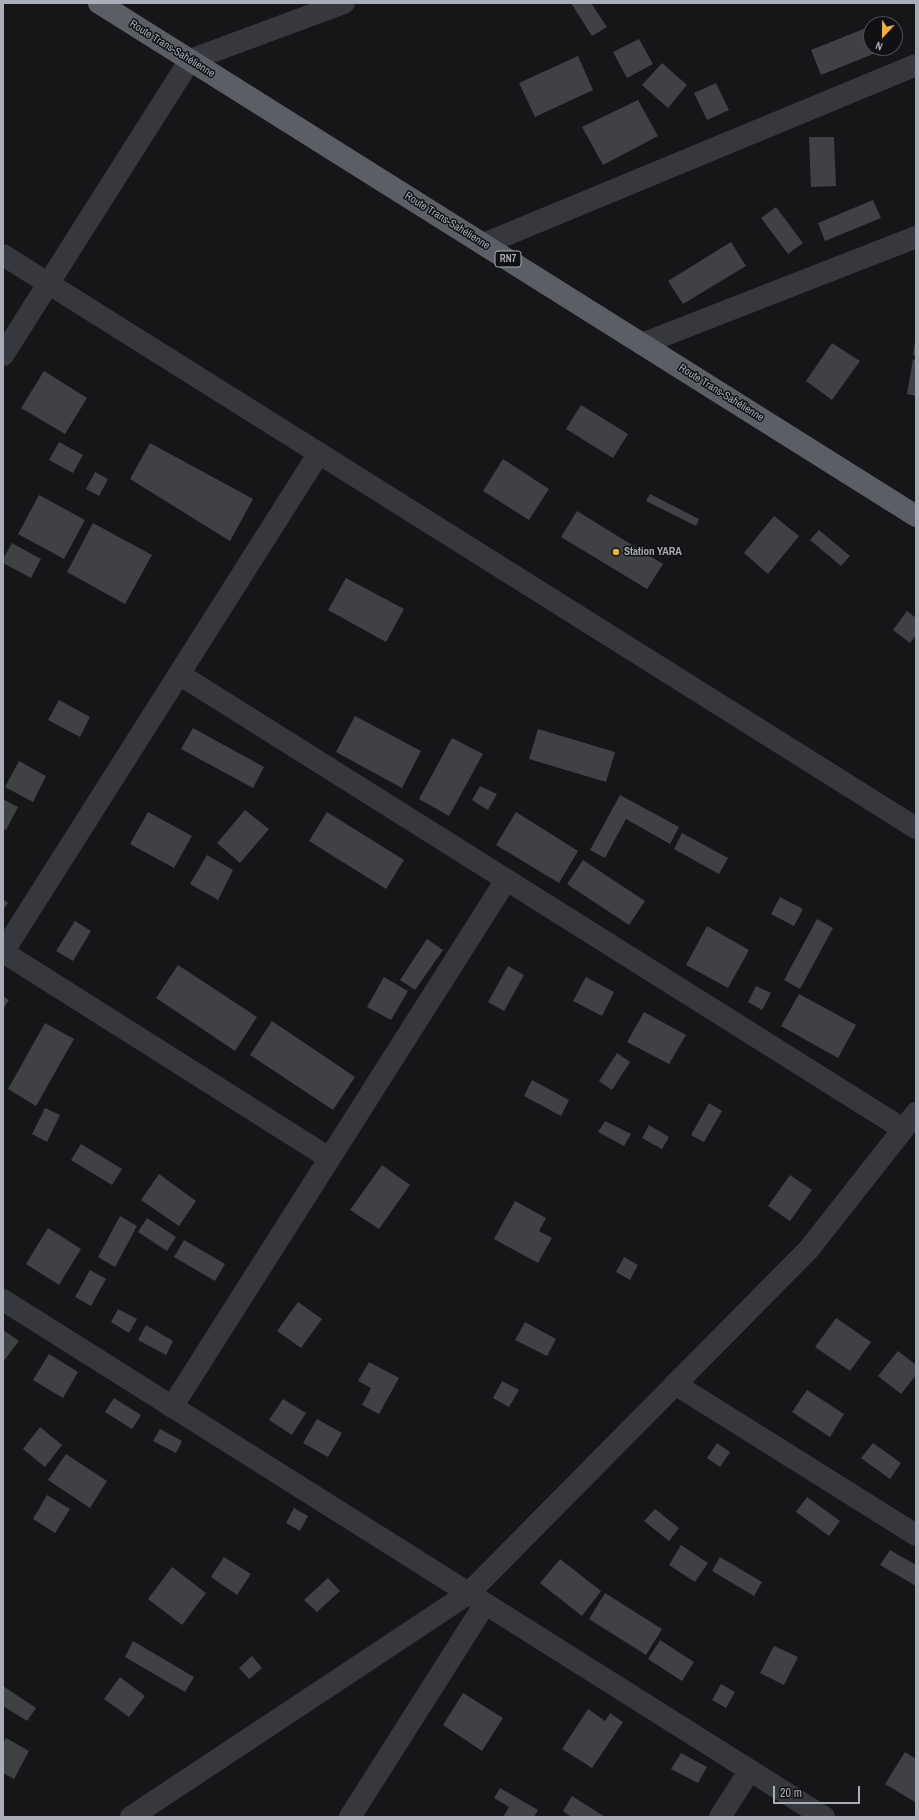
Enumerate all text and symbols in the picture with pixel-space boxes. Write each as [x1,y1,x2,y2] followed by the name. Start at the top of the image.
[863,16,903,56] north arrow
[127,17,217,81] street label: Route Trans-Sahélienne
[873,38,885,54] text: N
[402,189,492,253] street label: Route Trans-Sahélienne
[495,251,521,267] road number: RN7
[676,361,766,425] street label: Route Trans-Sahélienne
[624,545,682,559] place label: Station YARA
[611,547,621,557] marker: Station YARA
[775,1778,862,1804] scale bar
[780,1785,802,1801] text: 20 m

